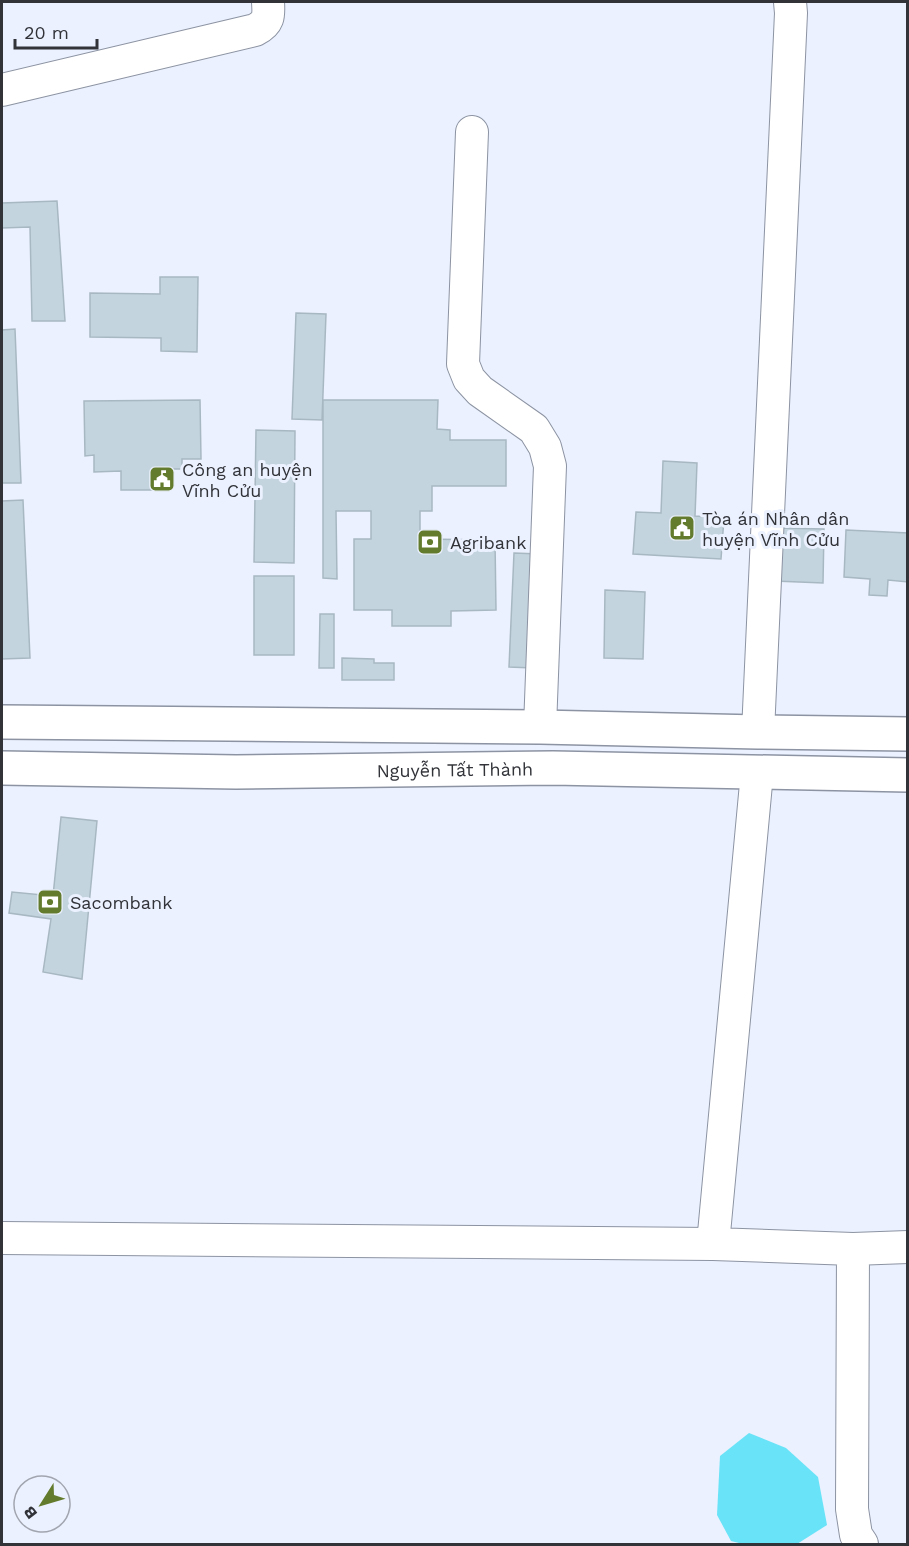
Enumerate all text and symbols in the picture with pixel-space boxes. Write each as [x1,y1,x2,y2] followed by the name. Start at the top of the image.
[15,12,98,50] scale bar
[24,22,69,43] text: 20 m
[182,459,313,501] place label: Công an huyện Vĩnh Cửu
[147,464,177,494] public building icon: Công an huyện Vĩnh Cửu
[702,508,849,550] place label: Tòa án Nhân dân huyện Vĩnh Cửu
[667,513,697,543] public building icon: Tòa án Nhân dân huyện Vĩnh Cửu
[415,527,445,557] bank icon: Agribank
[450,532,526,553] place label: Agribank
[377,758,533,781] street label: Nguyễn Tất Thành
[35,887,65,917] bank icon: Sacombank
[70,892,172,913] place label: Sacombank
[12,1474,72,1534] north arrow
[20,1503,41,1523] text: B

